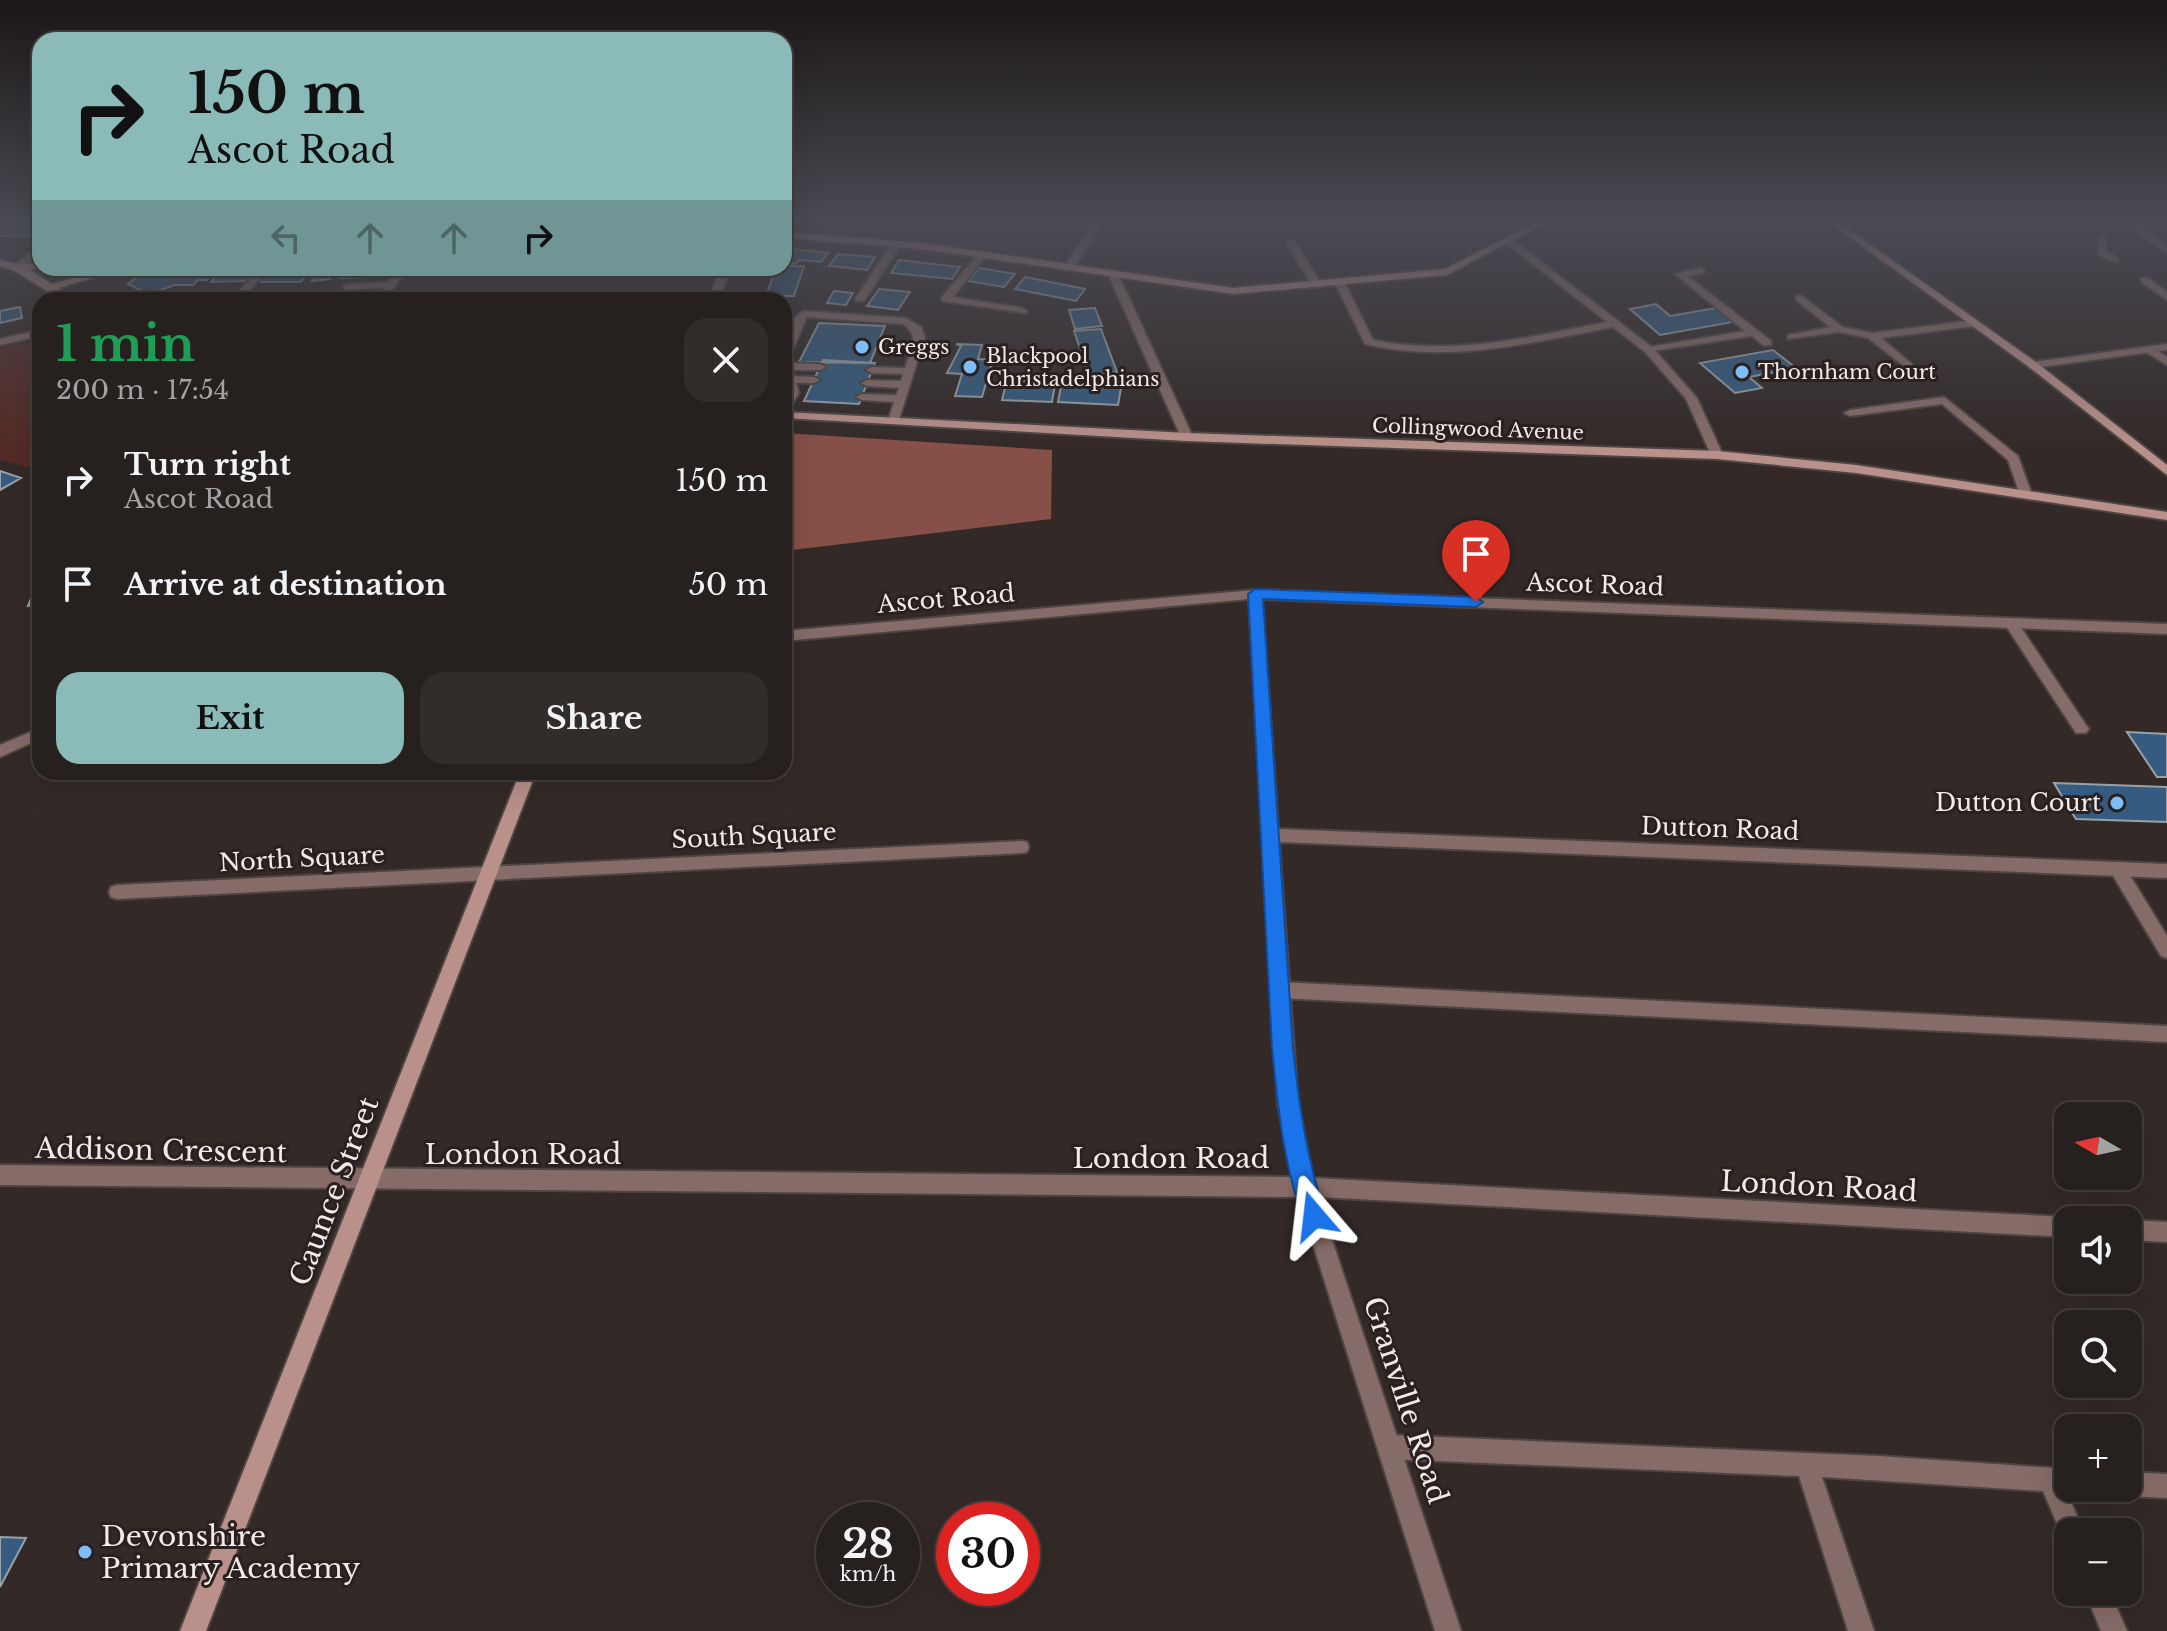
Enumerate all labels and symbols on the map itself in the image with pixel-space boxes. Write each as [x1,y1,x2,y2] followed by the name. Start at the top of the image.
[878,335,949,359] place label: Greggs
[853,338,871,356] marker: Greggs
[986,344,1159,391] place label: Blackpool Christadelphians
[961,358,979,376] marker: Blackpool Christadelphians
[1758,360,1936,384] place label: Thornham Court
[1733,363,1751,381] marker: Thornham Court
[1372,413,1584,445] street label: Collingwood Avenue
[1442,520,1510,602] pin
[1525,568,1664,601] street label: Ascot Road
[875,578,1016,619] street label: Ascot Road
[1935,788,2101,817] place label: Dutton Court
[2108,794,2126,812] marker: Dutton Court
[1640,811,1800,846] street label: Dutton Road
[671,817,837,854] street label: South Square
[218,840,386,877] street label: North Square
[282,1091,387,1291] street label: Caunce Street
[2054,1102,2142,1190] north arrow
[34,1131,288,1170] street label: Addison Crescent
[424,1137,622,1172] street label: London Road
[1072,1141,1270,1176] street label: London Road
[1720,1164,1918,1209] street label: London Road
[1272,1174,1356,1258] position arrow
[1356,1292,1455,1508] street label: Granville Road
[936,1502,1040,1606] speed limit sign: 30
[101,1519,360,1586] place label: Devonshire Primary Academy
[76,1543,94,1561] marker: Devonshire Primary Academy

